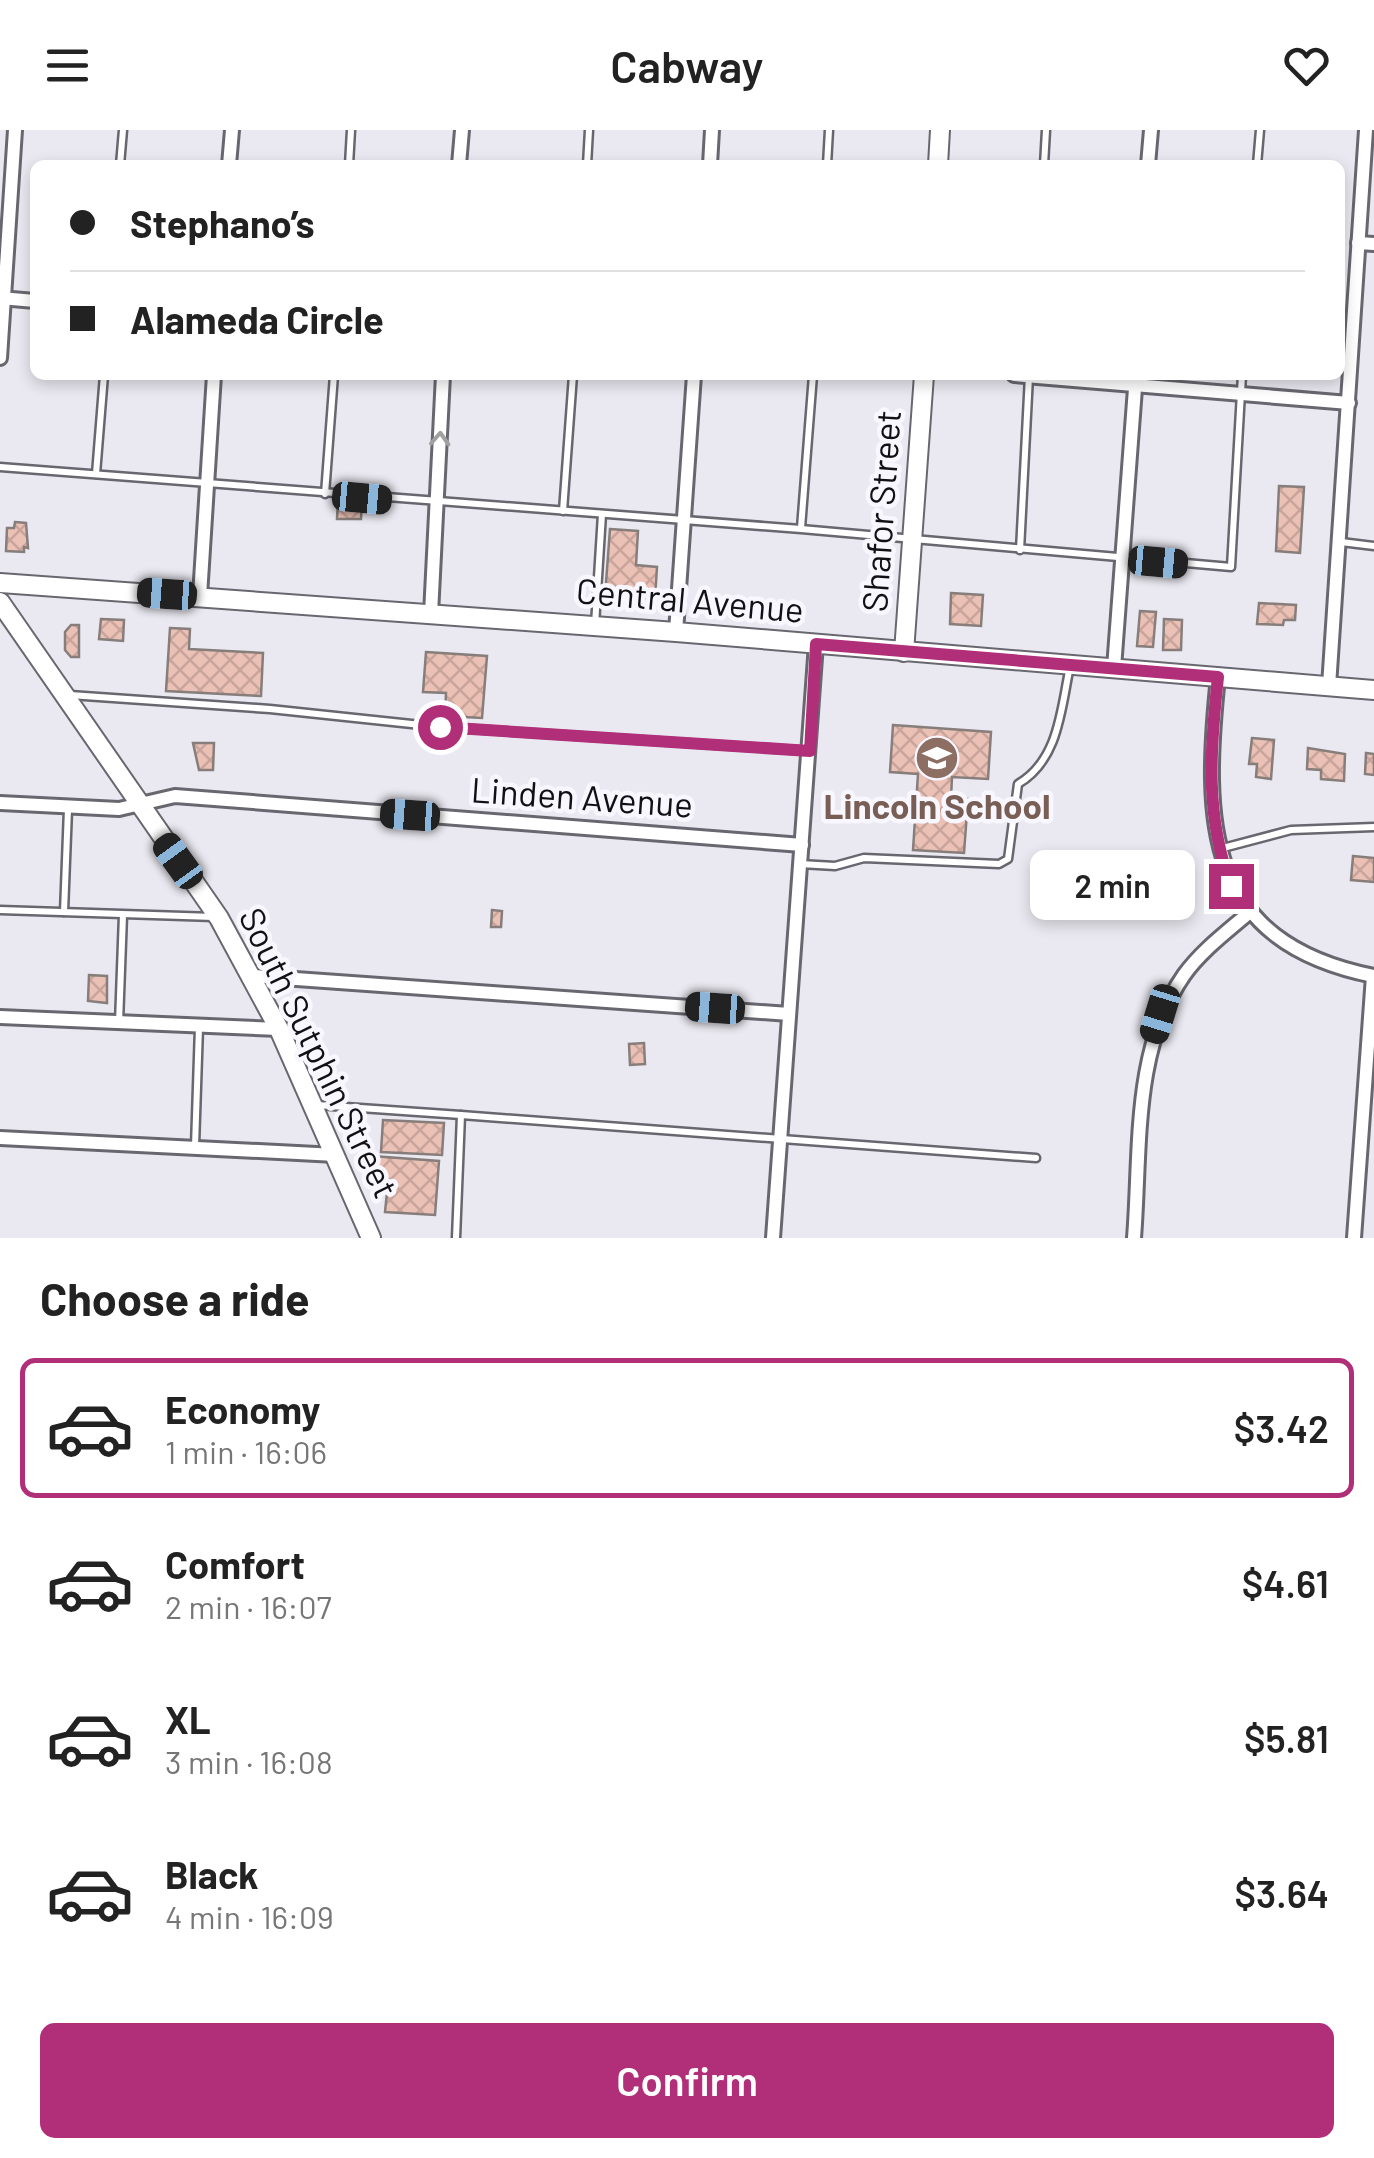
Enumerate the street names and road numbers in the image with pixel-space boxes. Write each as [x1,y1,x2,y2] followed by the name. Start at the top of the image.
[852,409,908,613] street label: Shafor Street
[575,568,806,630] street label: Central Avenue
[470,767,694,825] street label: Linden Avenue
[231,900,408,1204] street label: South Sutphin Street

